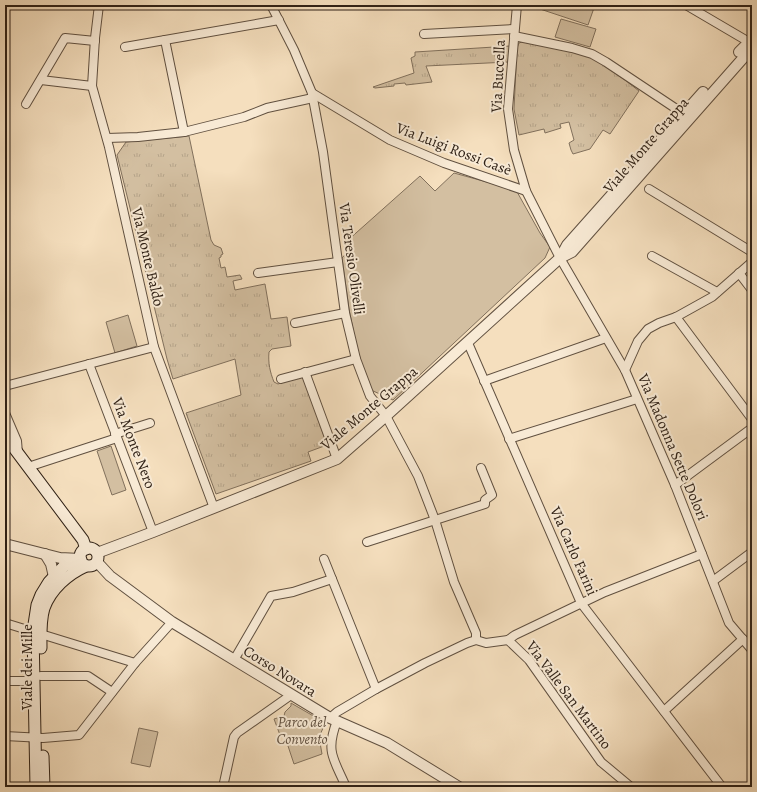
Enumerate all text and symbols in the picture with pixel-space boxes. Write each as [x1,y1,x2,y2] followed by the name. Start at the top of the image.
[486,39,510,114] street label: Via Buccella
[598,93,693,198] street label: Viale Monte Grappa
[393,117,515,180] street label: Via Luigi Rossi Casè
[334,201,370,316] street label: Via Teresio Olivelli
[127,205,169,308] street label: Via Monte Baldo
[315,361,422,455] street label: Viale Monte Grappa
[633,370,713,523] street label: Via Madonna Sette Dolori
[107,394,160,491] street label: Via Monte Nero
[545,502,603,599] street label: Via Carlo Farini
[17,624,37,711] street label: Viale dei Mille
[521,636,616,753] street label: Via Valle San Martino
[240,641,320,701] street label: Corso Novara
[276,712,328,749] park label: Parco del Convento

